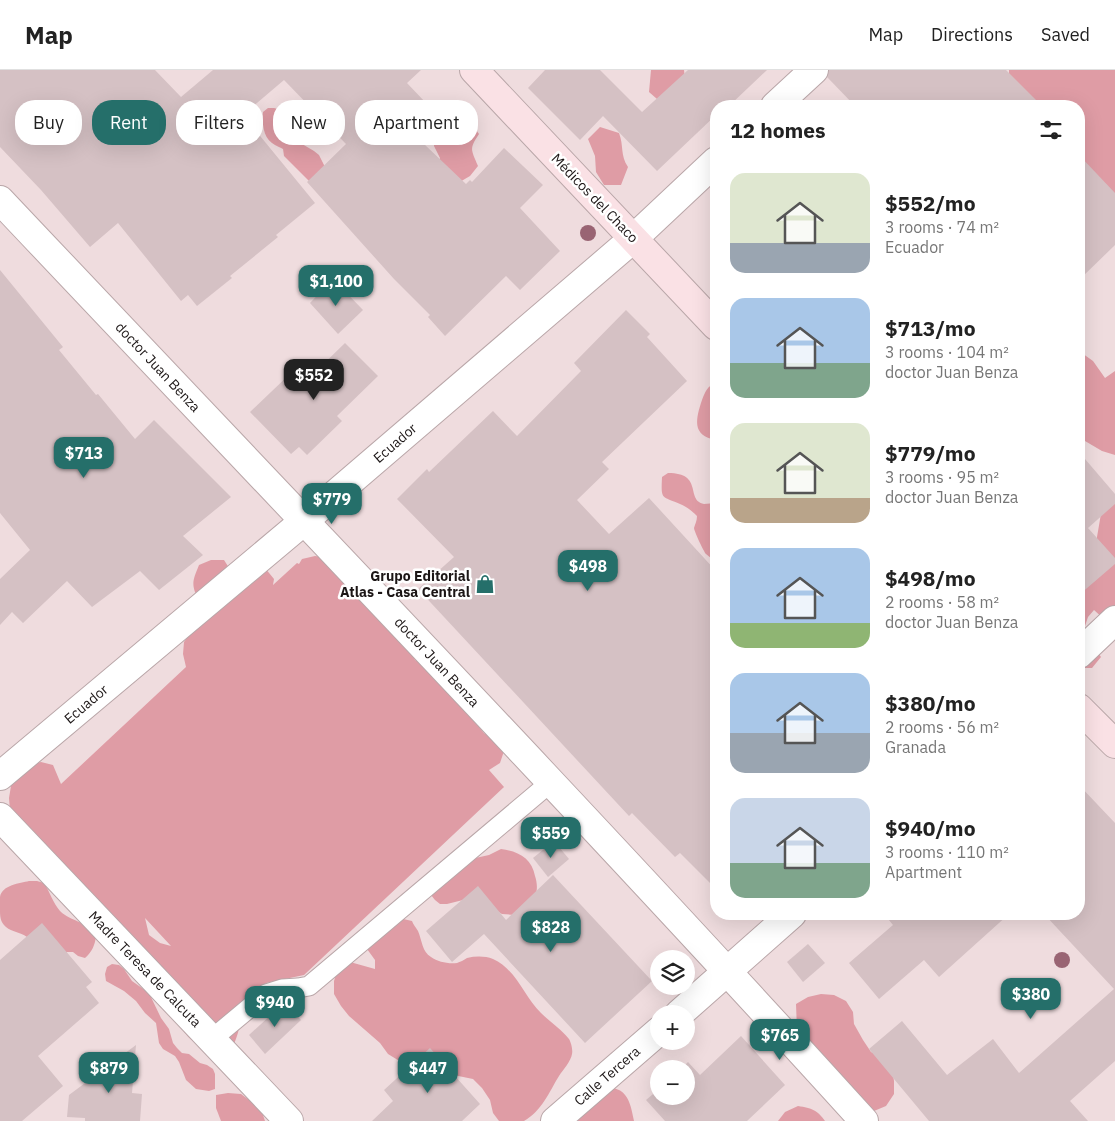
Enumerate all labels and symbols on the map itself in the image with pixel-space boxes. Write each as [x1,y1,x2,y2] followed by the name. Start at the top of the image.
[548,150,642,247] street label: Médicos del Chaco
[295,264,377,307] pin: $1,100
[112,318,205,416] street label: doctor Juan Benza
[284,358,344,401] pin: $552
[370,419,420,467] street label: Ecuador
[54,436,114,479] pin: $713
[302,482,362,525] pin: $779
[558,550,618,592] pin: $498
[340,567,470,601] place label: Grupo Editorial Atlas - Casa Central
[474,573,496,595] shop icon: Grupo Editorial Atlas - Casa Central
[391,613,484,711] street label: doctor Juan Benza
[60,681,112,727] street label: Ecuador
[521,816,581,859] pin: $559
[85,907,206,1031] street label: Madre Teresa de Calcuta
[521,910,581,953] pin: $828
[1001,978,1061,1020] pin: $380
[245,986,305,1028] pin: $940
[750,1018,810,1061] pin: $765
[570,1042,644,1110] street label: Calle Tercera
[79,1052,139,1094] pin: $879
[398,1052,458,1094] pin: $447

